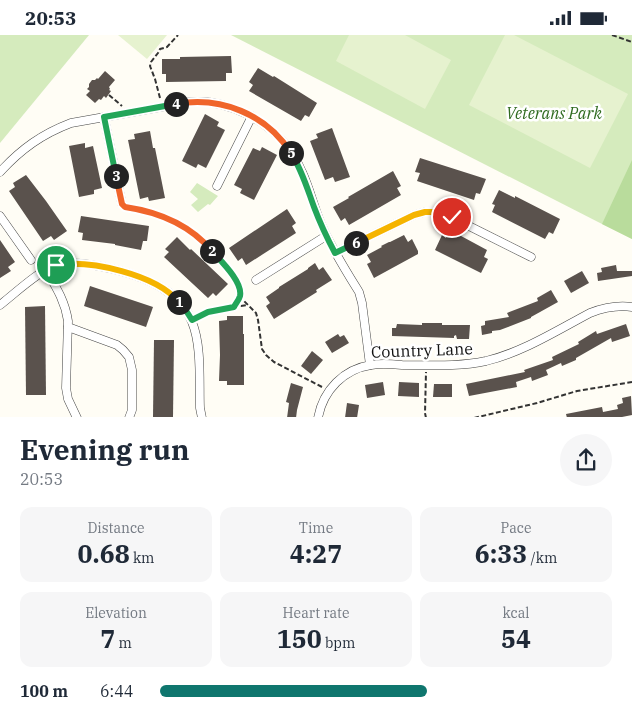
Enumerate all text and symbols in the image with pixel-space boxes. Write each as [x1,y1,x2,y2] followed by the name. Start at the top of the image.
[25,6,76,30] text: 20:53
[164,91,188,117] pin: 4
[172,95,181,113] text: 4
[506,103,602,123] park label: Veterans Park
[278,141,304,165] pin: 5
[287,144,296,162] text: 5
[104,163,128,189] pin: 3
[112,167,121,185] text: 3
[431,196,473,238] pin
[438,203,466,231] icon: check
[344,231,368,255] pin: 6
[352,234,361,252] text: 6
[200,239,224,263] pin: 2
[208,242,217,260] text: 2
[35,244,77,286] pin
[42,251,70,279] icon: arrive
[166,289,192,315] pin: 1
[175,293,184,311] text: 1
[371,338,473,362] street label: Country Lane
[20,431,189,468] text: Evening run
[560,434,612,486] button: share
[20,469,63,489] text: 20:53
[87,519,145,537] text: Distance
[299,519,333,537] text: Time
[501,519,531,537] text: Pace
[78,537,130,570] text: 0.68
[290,537,342,570] text: 4:27
[475,537,527,570] text: 6:33
[130,549,154,567] text: km
[527,549,557,567] text: /km
[85,604,147,622] text: Elevation
[283,604,350,622] text: Heart rate
[503,604,530,622] text: kcal
[100,622,115,655] text: 7
[277,622,322,655] text: 150
[501,622,531,655] text: 54
[115,634,132,652] text: m
[322,634,355,652] text: bpm
[20,681,68,701] text: 100 m
[100,681,133,701] text: 6:44

